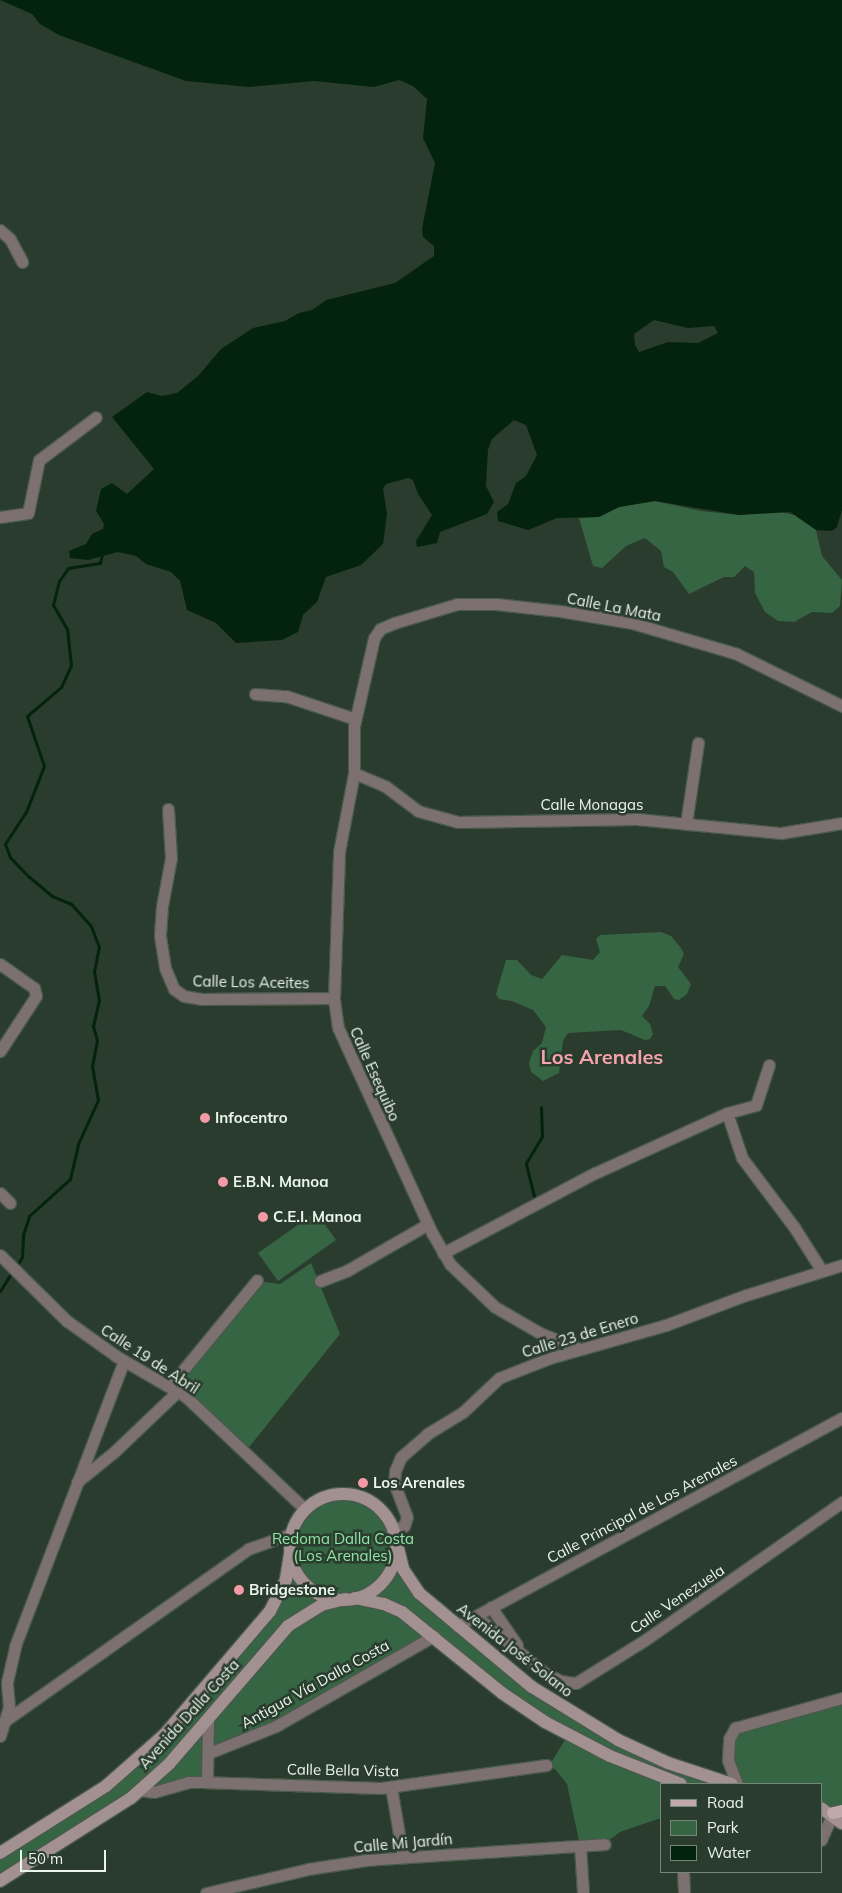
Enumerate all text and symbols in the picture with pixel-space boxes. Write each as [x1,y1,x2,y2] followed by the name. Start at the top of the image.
[565,589,663,625] street label: Calle La Mata
[541,796,643,814] street label: Calle Monagas
[192,972,310,992] street label: Calle Los Aceites
[346,1024,404,1124] street label: Calle Esequibo
[541,1044,663,1068] district label: Los Arenales
[215,1109,288,1127] place label: Infocentro
[199,1112,211,1124] marker: Infocentro
[233,1173,328,1191] place label: E.B.N. Manoa
[217,1176,229,1188] marker: E.B.N. Manoa
[273,1208,362,1226] place label: C.E.I. Manoa
[257,1211,269,1223] marker: C.E.I. Manoa
[520,1309,640,1361] street label: Calle 23 de Enero
[97,1320,203,1398] street label: Calle 19 de Abril
[544,1451,740,1567] street label: Calle Principal de Los Arenales
[373,1474,465,1492] place label: Los Arenales
[357,1477,369,1489] marker: Los Arenales
[272,1529,414,1564] park label: Redoma Dalla Costa (Los Arenales)
[626,1561,728,1637] street label: Calle Venezuela
[249,1581,335,1599] place label: Bridgestone
[233,1584,245,1596] marker: Bridgestone
[454,1599,576,1701] street label: Avenida José Solano
[238,1636,392,1732] street label: Antigua Vía Dalla Costa
[135,1656,243,1772] street label: Avenida Dalla Costa
[287,1760,399,1780] street label: Calle Bella Vista
[660,1783,822,1873] legend
[707,1793,744,1812] text: Road
[707,1818,739,1837] text: Park
[353,1830,453,1856] street label: Calle Mi Jardín
[22,1840,109,1872] scale bar
[707,1843,751,1862] text: Water
[28,1849,63,1868] text: 50 m

